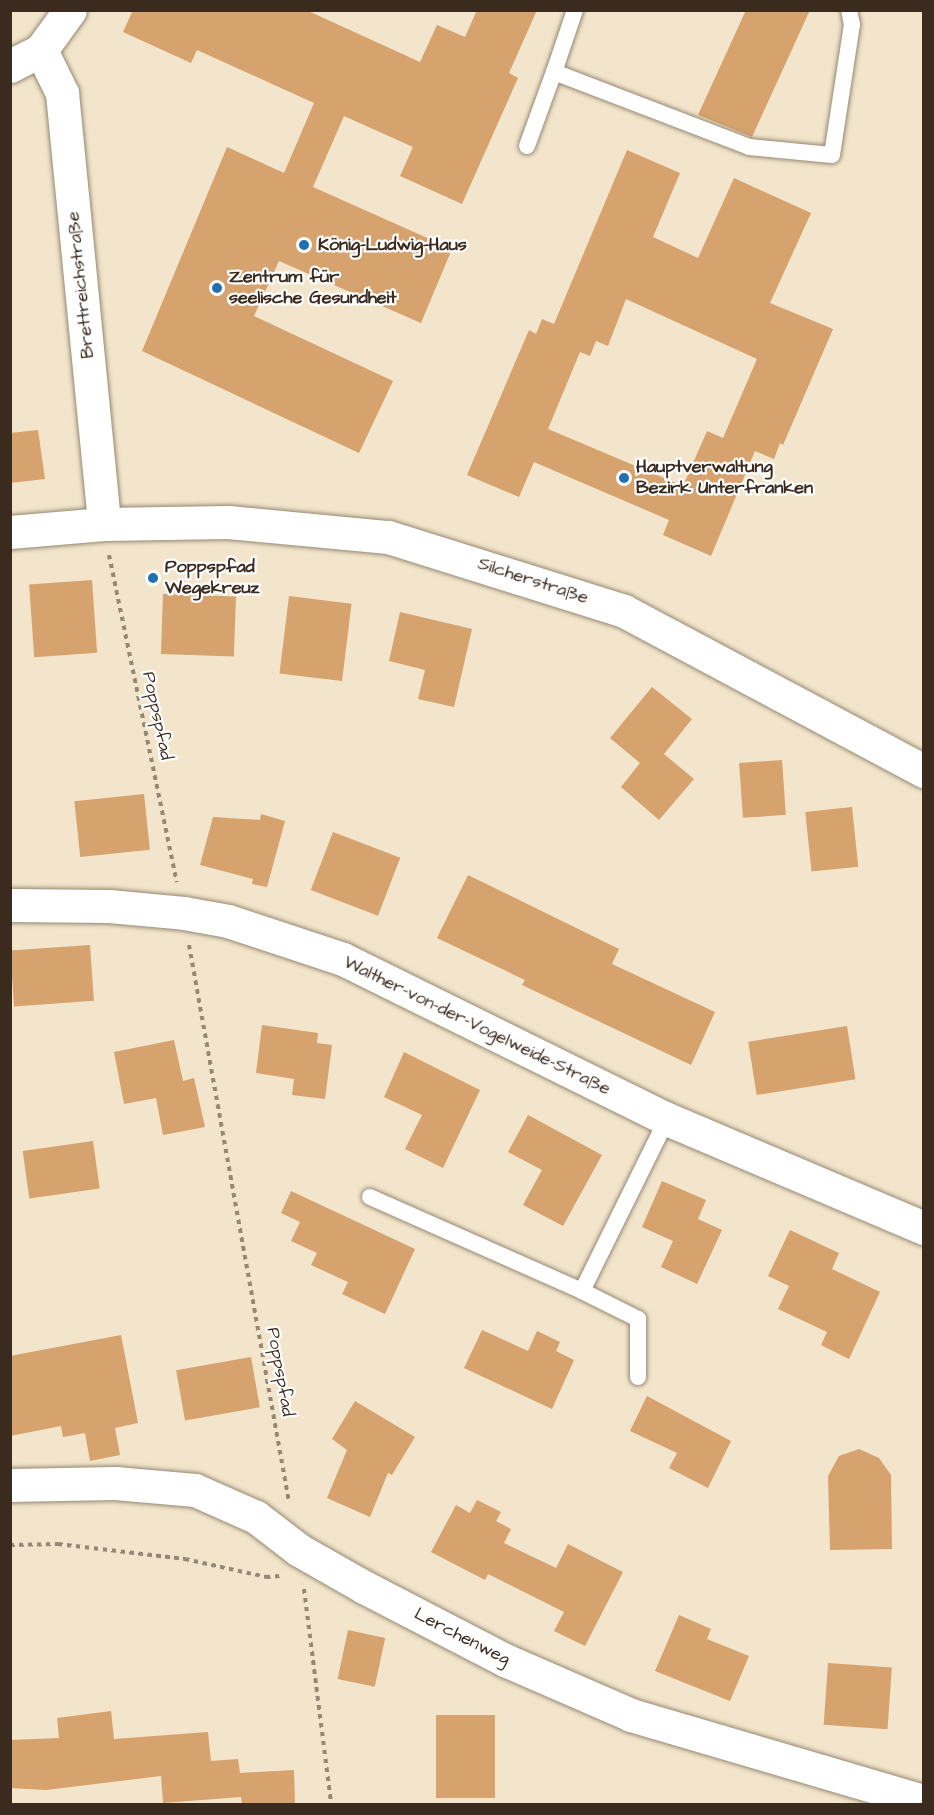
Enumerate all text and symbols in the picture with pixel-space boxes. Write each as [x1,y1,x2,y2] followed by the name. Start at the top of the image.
[63,210,99,360] street label: Brettreichstraße
[318,234,467,256] place label: König-Ludwig-Haus
[295,236,313,254] marker: König-Ludwig-Haus
[229,267,397,310] place label: Zentrum für seelische Gesundheit
[210,281,224,295] marker: Zentrum für seelische Gesundheit
[636,457,813,500] place label: Hauptverwaltung Bezirk Unterfranken
[617,471,631,485] marker: Hauptverwaltung Bezirk Unterfranken
[475,553,591,609] street label: Silcherstraße
[165,557,259,600] place label: Poppspfad Wegekreuz
[146,571,160,585] marker: Poppspfad Wegekreuz
[137,670,177,762] street label: Poppspfad
[340,952,614,1100] street label: Walther-von-der-Vogelweide-Straße
[262,1326,298,1418] street label: Poppspfad
[410,1604,514,1670] street label: Lerchenweg

